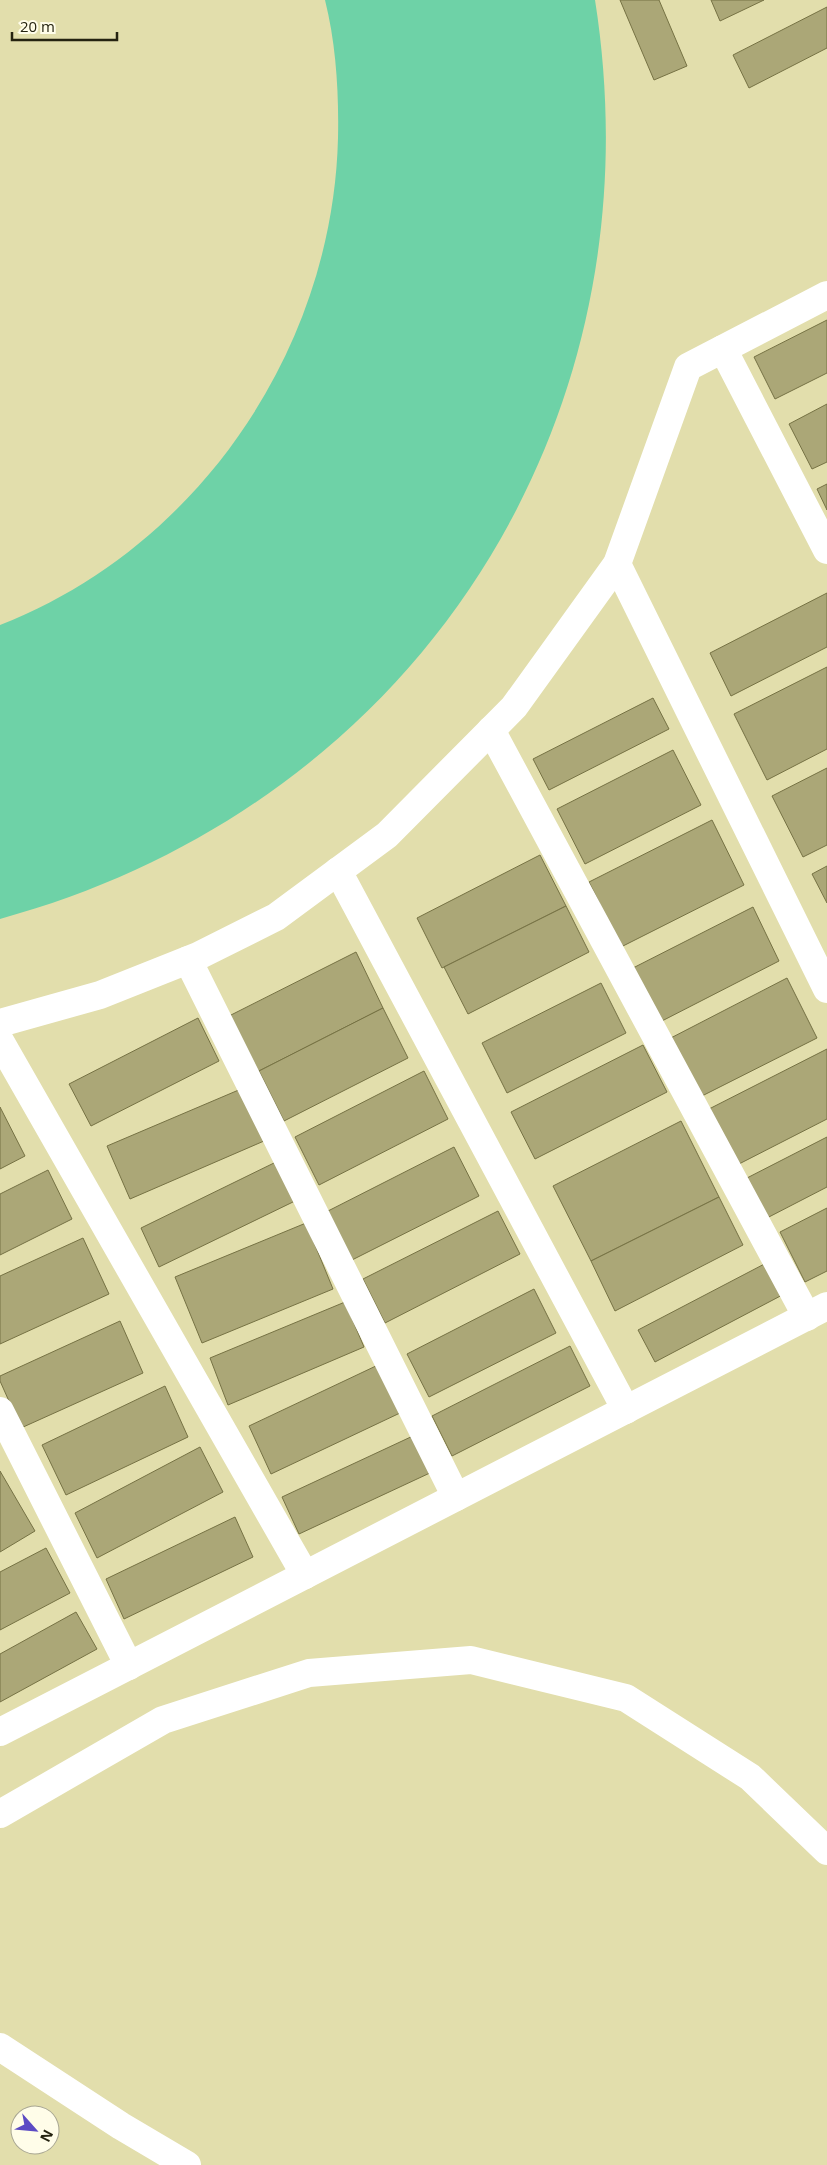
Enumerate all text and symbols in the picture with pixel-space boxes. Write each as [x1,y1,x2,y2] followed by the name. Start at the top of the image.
[12,10,118,42] scale bar
[20,16,55,36] text: 20 m
[10,2105,60,2155] north arrow
[36,2127,58,2146] text: N

